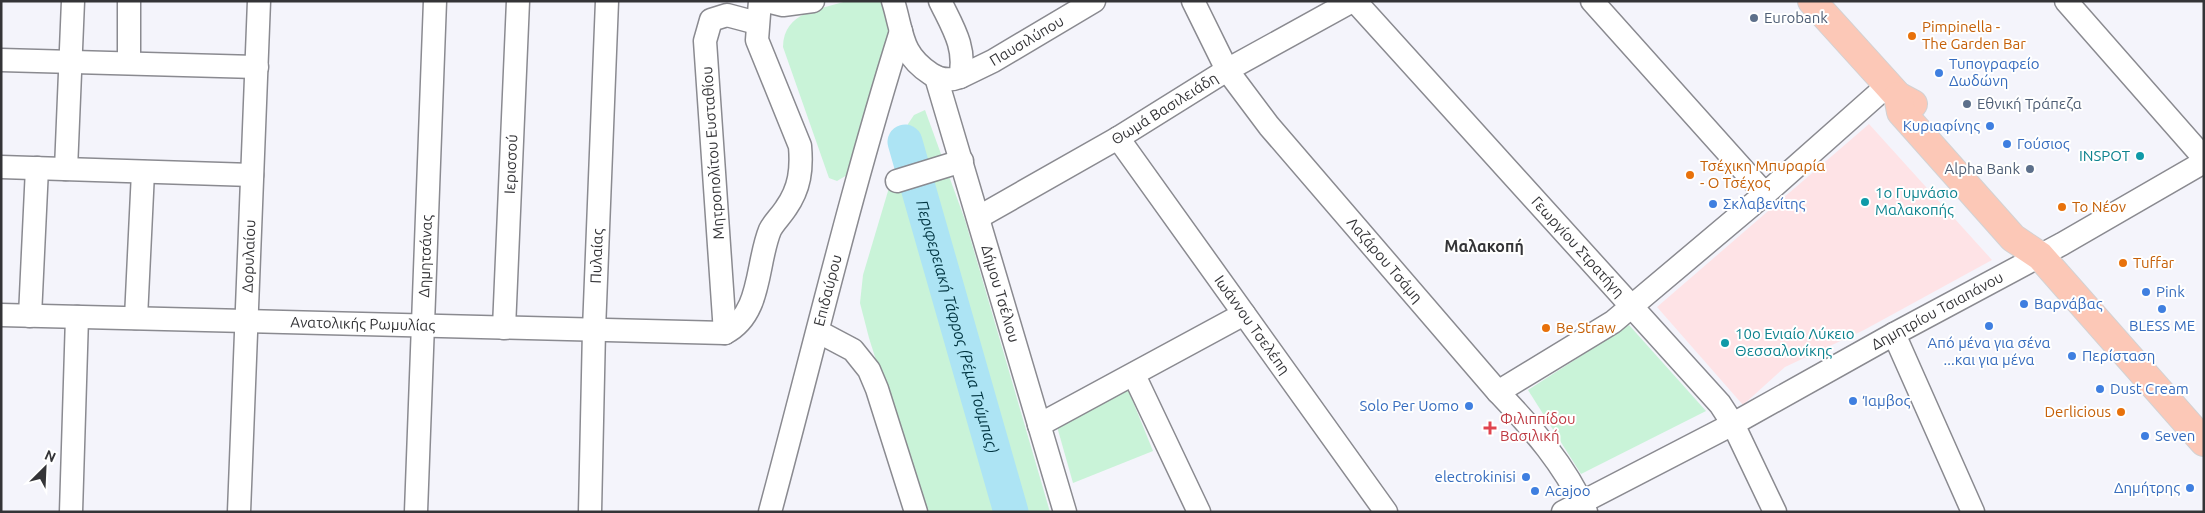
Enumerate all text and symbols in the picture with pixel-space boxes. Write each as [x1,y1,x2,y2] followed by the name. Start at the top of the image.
[1764,9,1828,26] place label: Eurobank
[986,12,1067,69] street label: Παυσιλύπου
[1748,12,1760,24] marker: Eurobank
[1922,18,2026,52] place label: Pimpinella - The Garden Bar
[1906,30,1918,42] marker: Pimpinella - The Garden Bar
[1949,55,2040,89] place label: Τυπογραφείο Δωδώνη
[698,66,727,240] street label: Μητροπολίτου Ευσταθίου
[1933,67,1945,79] marker: Τυπογραφείο Δωδώνη
[1108,69,1221,148] street label: Θωμά Βασιλειάδη
[1977,95,2082,112] place label: Εθνική Τράπεζα
[1961,98,1973,110] marker: Εθνική Τράπεζα
[1903,117,1980,134] place label: Κυριαφίνης
[1984,120,1996,132] marker: Κυριαφίνης
[501,134,520,194] street label: Ιερισσού
[2017,135,2070,152] place label: Γούσιος
[2001,138,2013,150] marker: Γούσιος
[2079,147,2131,164] place label: INSPOT
[2134,150,2146,162] marker: INSPOT
[1700,157,1825,191] place label: Τσέχικη Μπυραρία - Ο Τσέχος
[1944,160,2020,177] place label: Alpha Bank
[2024,163,2036,175] marker: Alpha Bank
[1684,169,1696,181] marker: Τσέχικη Μπυραρία - Ο Τσέχος
[1875,184,1958,218] place label: 1ο Γυμνάσιο Μαλακοπής
[1528,193,1628,301] street label: Γεωργίου Στρατήγη
[1723,195,1806,212] place label: Σκλαβενίτης
[1859,196,1871,208] marker: 1ο Γυμνάσιο Μαλακοπής
[913,198,1003,455] water label: Περιφερειακή Τάφρος (Ρέμα Τούμπας)
[1707,198,1719,210] marker: Σκλαβενίτης
[2072,198,2126,215] place label: Το Νέον
[2056,201,2068,213] marker: Το Νέον
[415,214,435,298] street label: Δημητσάνας
[1344,214,1426,306] street label: Λαζάρου Τσάμη
[239,219,258,293] street label: Δορυλαίου
[587,228,606,284] street label: Πυλαίας
[1444,237,1524,255] district label: Μαλακοπή
[978,243,1023,344] street label: Δήμου Τσέλιου
[810,253,845,328] street label: Επιδαύρου
[2133,254,2175,271] place label: Tuffar
[2117,257,2129,269] marker: Tuffar
[1868,268,2006,353] street label: Δημητρίου Τσιαπάνου
[1211,272,1294,377] street label: Ιωάννου Τσελέπη
[2156,283,2185,300] place label: Pink
[2140,286,2152,298] marker: Pink
[2034,295,2103,312] place label: Βαρνάβας
[2018,298,2030,310] marker: Βαρνάβας
[2156,303,2168,315] marker: BLESS ME
[290,313,436,334] street label: Ανατολικής Ρωμυλίας
[2129,317,2195,334] place label: BLESS ME
[1556,319,1616,336] place label: Be Straw
[1983,320,1995,332] marker: Από μένα για σένα ...και για μένα
[1540,322,1552,334] marker: Be Straw
[1735,325,1855,359] place label: 10ο Ενιαίο Λύκειο Θεσσαλονίκης
[1928,334,2050,368] place label: Από μένα για σένα ...και για μένα
[1719,337,1731,349] marker: 10ο Ενιαίο Λύκειο Θεσσαλονίκης
[2082,347,2155,364] place label: Περίσταση
[2066,350,2078,362] marker: Περίσταση
[2110,380,2189,397] place label: Dust Cream
[2094,383,2106,395] marker: Dust Cream
[1862,392,1910,409] place label: Ίαμβος
[1847,395,1859,407] marker: Ίαμβος
[1359,397,1459,414] place label: Solo Per Uomo
[1463,400,1475,412] marker: Solo Per Uomo
[2044,403,2111,420] place label: Derlicious
[2115,406,2127,418] marker: Derlicious
[1500,410,1576,444] place label: Φιλιππίδου Βασιλική
[1484,422,1496,434] marker: Φιλιππίδου Βασιλική
[2155,427,2195,444] place label: Seven
[2139,430,2151,442] marker: Seven
[20,443,70,493] north arrow
[42,447,58,466] text: N
[1435,468,1516,485] place label: electrokinisi
[1520,471,1532,483] marker: electrokinisi
[2114,479,2180,496] place label: Δημήτρης
[1545,482,1591,499] place label: Acajoo
[2184,482,2196,494] marker: Δημήτρης
[1529,485,1541,497] marker: Acajoo

